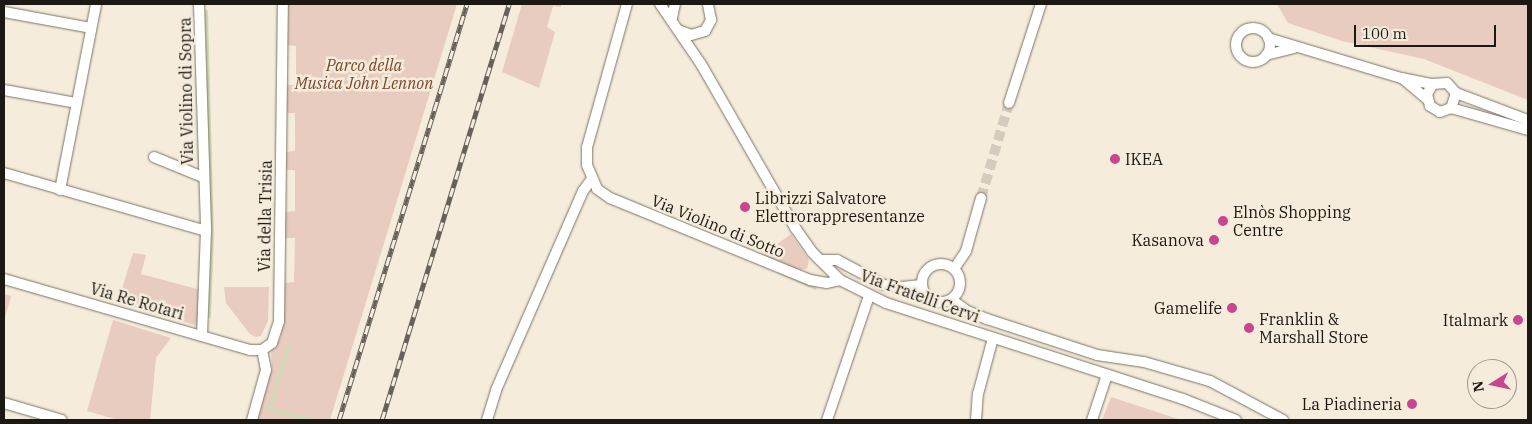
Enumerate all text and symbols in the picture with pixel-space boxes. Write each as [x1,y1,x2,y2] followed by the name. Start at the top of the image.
[1357,15,1500,47] scale bar
[175,17,197,165] street label: Via Violino di Sopra
[1362,24,1407,43] text: 100 m
[295,55,433,93] park label: Parco della Musica John Lennon
[1125,149,1163,169] place label: IKEA
[1109,153,1121,165] marker: IKEA
[254,160,276,272] street label: Via della Trisia
[755,188,925,226] place label: Librizzi Salvatore Elettrorappresentanze
[649,190,787,262] street label: Via Violino di Sotto
[739,201,751,213] marker: Librizzi Salvatore Elettrorappresentanze
[1233,202,1351,240] place label: Elnòs Shopping Centre
[1217,215,1229,227] marker: Elnòs Shopping Centre
[1131,230,1204,250] place label: Kasanova
[1208,234,1220,246] marker: Kasanova
[858,266,982,326] street label: Via Fratelli Cervi
[88,278,186,324] street label: Via Re Rotari
[1154,298,1222,318] place label: Gamelife
[1226,302,1238,314] marker: Gamelife
[1259,309,1368,347] place label: Franklin & Marshall Store
[1443,310,1508,330] place label: Italmark
[1512,314,1524,326] marker: Italmark
[1243,322,1255,334] marker: Franklin & Marshall Store
[1467,359,1517,409] north arrow
[1468,379,1488,393] text: N
[1302,394,1402,414] place label: La Piadineria
[1406,398,1418,410] marker: La Piadineria

